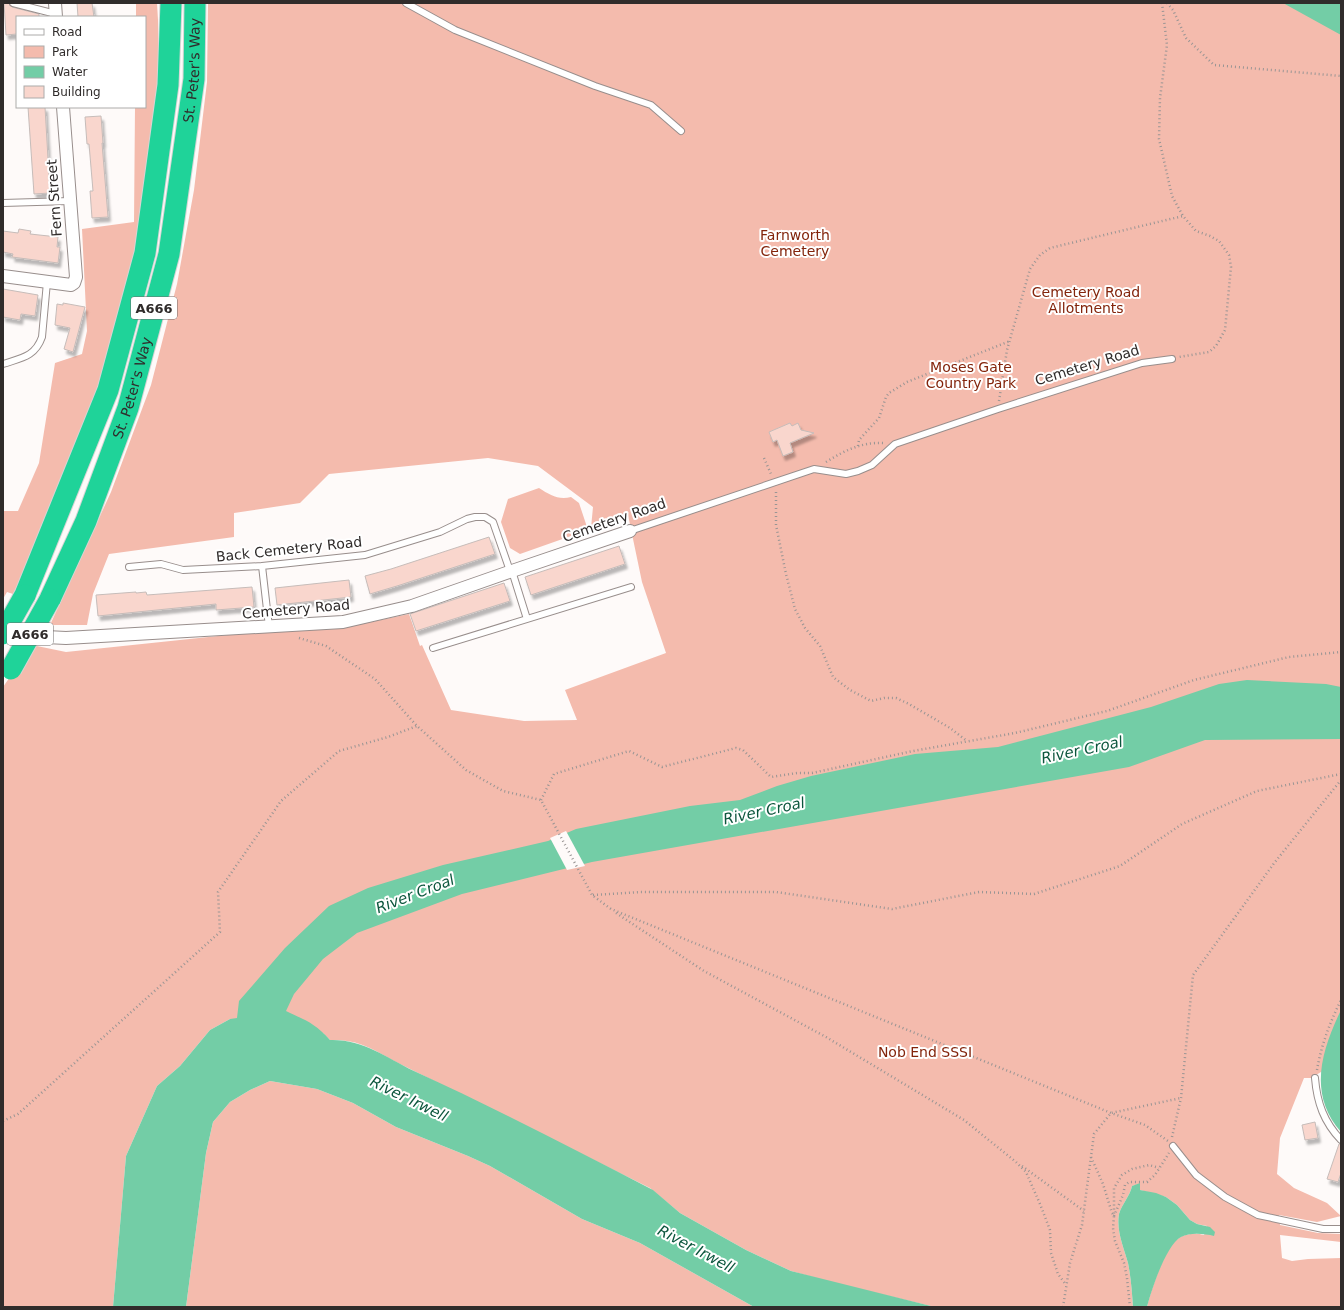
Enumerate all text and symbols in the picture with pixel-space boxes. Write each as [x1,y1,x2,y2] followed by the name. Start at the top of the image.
[16,16,146,108] legend
[180,18,203,124] street label: St. Peter's Way
[52,25,82,39] text: Road
[52,45,78,59] text: Park
[52,65,88,79] text: Water
[52,85,101,99] text: Building
[43,158,65,237] street label: Fern Street
[760,227,830,259] park label: Farnworth Cemetery
[1032,284,1140,316] park label: Cemetery Road Allotments
[131,297,177,319] road number: A666
[109,335,155,441] street label: St. Peter's Way
[1033,342,1141,388] street label: Cemetery Road
[926,359,1017,391] park label: Moses Gate Country Park
[560,495,668,545] street label: Cemetery Road
[215,533,363,565] street label: Back Cemetery Road
[241,596,351,622] street label: Cemetery Road
[7,623,53,645] road number: A666
[1040,732,1125,767] water label: River Croal
[722,793,807,828] water label: River Croal
[373,870,458,917] water label: River Croal
[878,1044,972,1060] park label: Nob End SSSI
[367,1072,451,1126] water label: River Irwell
[655,1221,738,1277] water label: River Irwell

